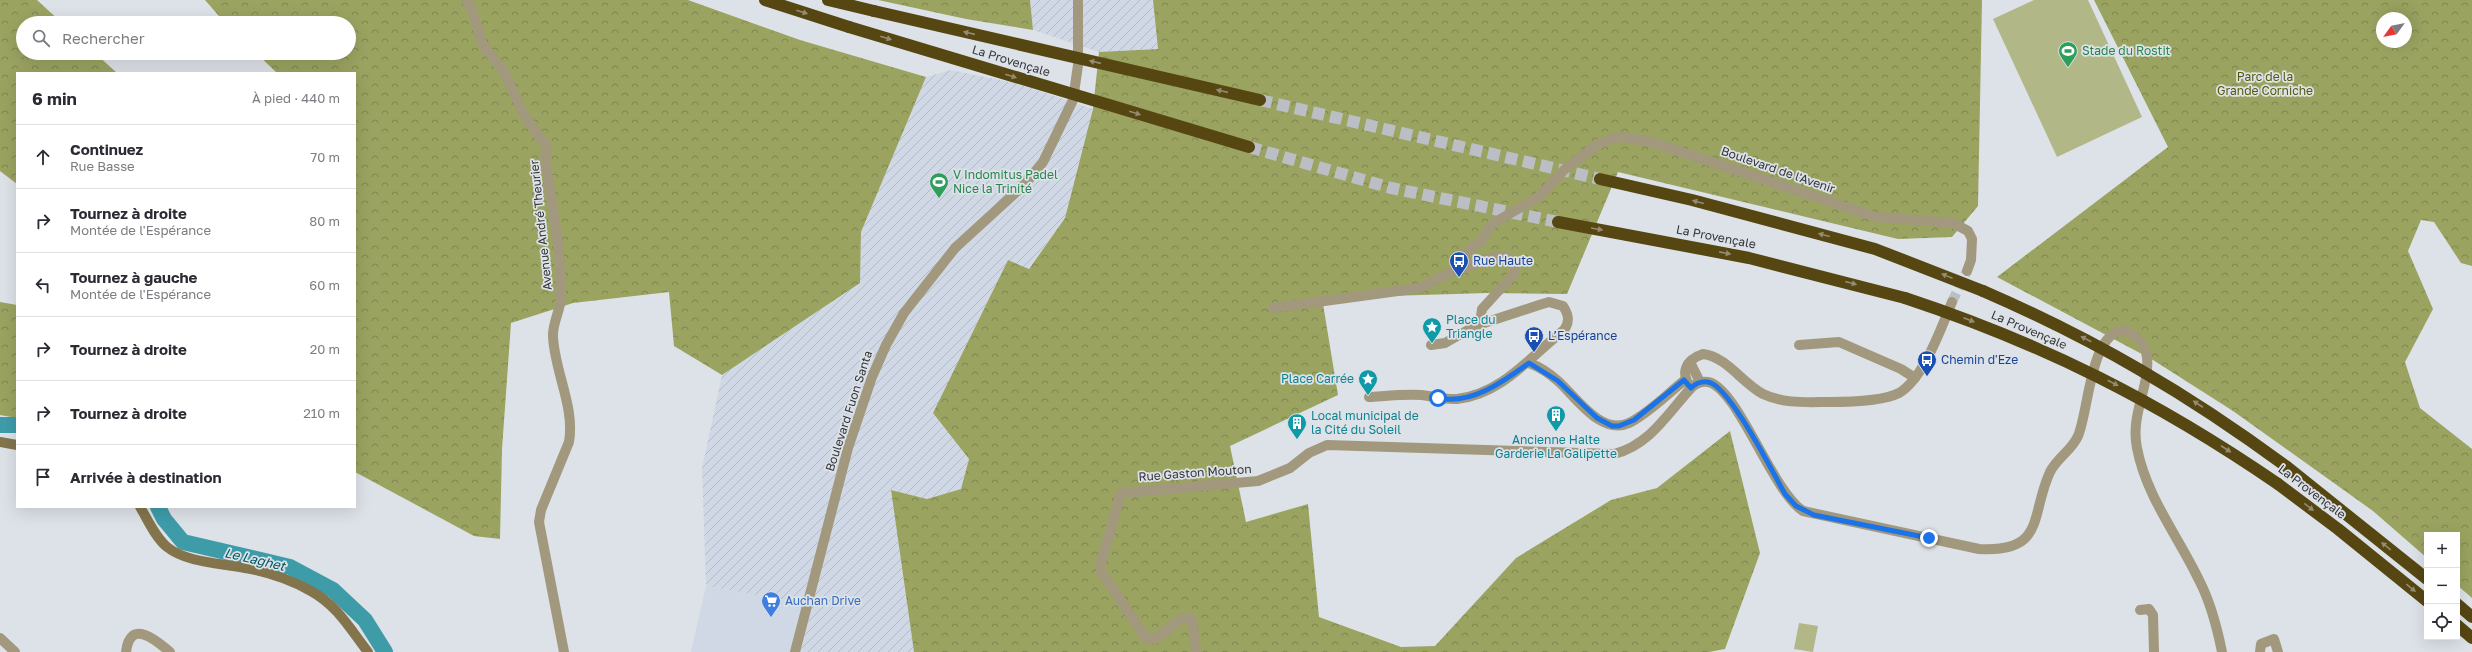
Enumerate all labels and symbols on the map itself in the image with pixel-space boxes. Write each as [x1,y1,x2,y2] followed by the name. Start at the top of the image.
[796,9,808,15] one-way arrow
[2376,12,2412,48] north arrow
[963,30,975,36] one-way arrow
[881,35,893,41] one-way arrow
[2057,40,2079,68] sports icon: Stade du Rostit
[970,42,1052,80] street label: La Provençale
[2082,43,2171,58] place label: Stade du Rostit
[1089,59,1102,65] one-way arrow
[2217,69,2313,98] park label: Parc de la Grande Corniche
[1005,73,1017,79] one-way arrow
[1216,88,1228,94] one-way arrow
[1130,110,1142,116] one-way arrow
[1719,143,1837,196] street label: Boulevard de l'Avenir
[526,159,555,291] street label: Avenue André Theurier
[953,167,1058,196] place label: V Indomitus Padel Nice la Trinité
[928,171,950,199] sports icon: V Indomitus Padel Nice la Trinité
[1692,199,1704,205] one-way arrow
[1675,221,1757,252] street label: La Provençale
[1591,227,1603,233] one-way arrow
[1818,232,1830,238] one-way arrow
[1448,250,1470,278] bus stop icon: Rue Haute
[1718,250,1731,256] one-way arrow
[1473,253,1533,268] place label: Rue Haute
[1940,273,1952,279] one-way arrow
[1845,280,1857,286] one-way arrow
[1989,307,2069,352] street label: La Provençale
[1446,312,1496,341] place label: Place du Triangle
[1421,316,1443,344] place icon: Place du Triangle
[1963,317,1975,323] one-way arrow
[1523,325,1545,353] bus stop icon: L’Espérance
[1548,328,1617,343] place label: L’Espérance
[2080,335,2091,342] one-way arrow
[822,348,875,473] street label: Boulevard Fuon Santa
[1916,349,1938,377] bus stop icon: Chemin d'Eze
[1941,352,2018,367] place label: Chemin d'Eze
[1357,368,1379,396] place icon: Place Carrée
[1281,371,1354,386] place label: Place Carrée
[2108,380,2119,387] one-way arrow
[1429,389,1447,407] route start
[2193,400,2203,408] one-way arrow
[1545,404,1567,432] building icon: Ancienne Halte Garderie La Galipette
[1311,408,1419,437] place label: Local municipal de la Cité du Soleil
[1286,412,1308,440] building icon: Local municipal de la Cité du Soleil
[1495,432,1617,461] place label: Ancienne Halte Garderie La Galipette
[2221,445,2231,453] one-way arrow
[1138,461,1252,484] street label: Rue Gaston Mouton
[2275,461,2349,522] street label: La Provençale
[2304,502,2315,511] one-way arrow
[1920,529,1938,547] route end
[2380,542,2391,550] one-way arrow
[223,544,289,574] water label: Le Laghet
[2405,583,2416,592] one-way arrow
[760,590,782,618] supermarket icon: Auchan Drive
[785,593,861,608] place label: Auchan Drive

